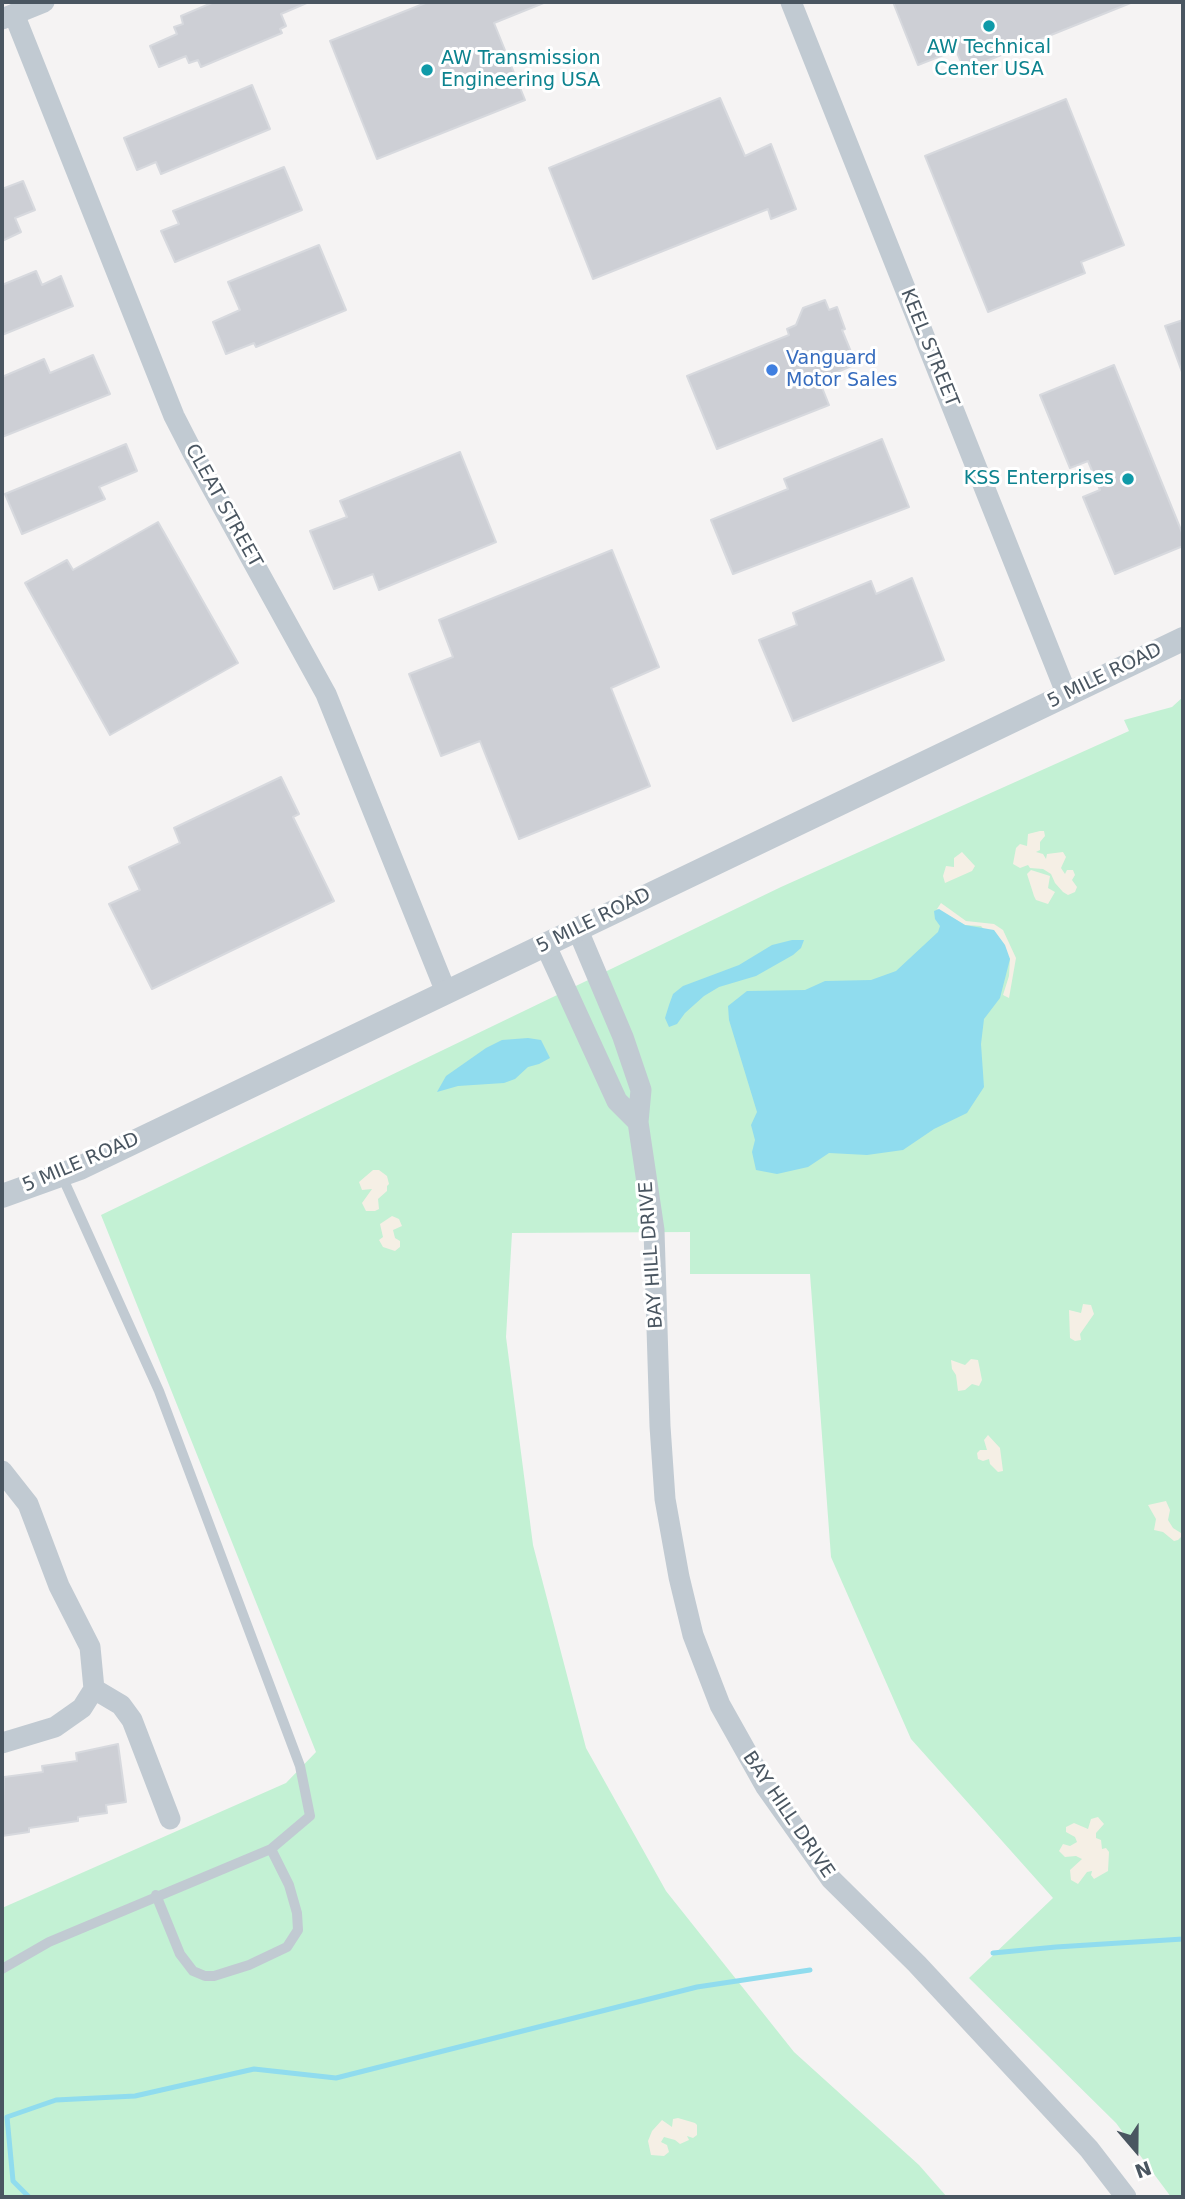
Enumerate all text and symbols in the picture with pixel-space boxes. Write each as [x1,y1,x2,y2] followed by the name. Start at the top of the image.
[981,18,997,34] marker: AW Technical Center USA
[927,37,1051,81] place label: AW Technical Center USA
[441,48,601,92] place label: AW Transmission Engineering USA
[419,62,435,78] marker: AW Transmission Engineering USA
[895,286,963,410] street label: KEEL STREET
[786,348,898,392] place label: Vanguard Motor Sales
[764,362,780,378] marker: Vanguard Motor Sales
[180,440,266,572] street label: CLEAT STREET
[964,468,1114,490] place label: KSS Enterprises
[1120,471,1136,487] marker: KSS Enterprises
[1044,639,1166,713] street label: 5 MILE ROAD
[533,884,655,958] street label: 5 MILE ROAD
[19,1128,143,1198] street label: 5 MILE ROAD
[635,1181,669,1329] street label: BAY HILL DRIVE
[737,1747,839,1883] street label: BAY HILL DRIVE
[1101,2115,1171,2185] north arrow
[1132,2157,1154,2183] text: N

